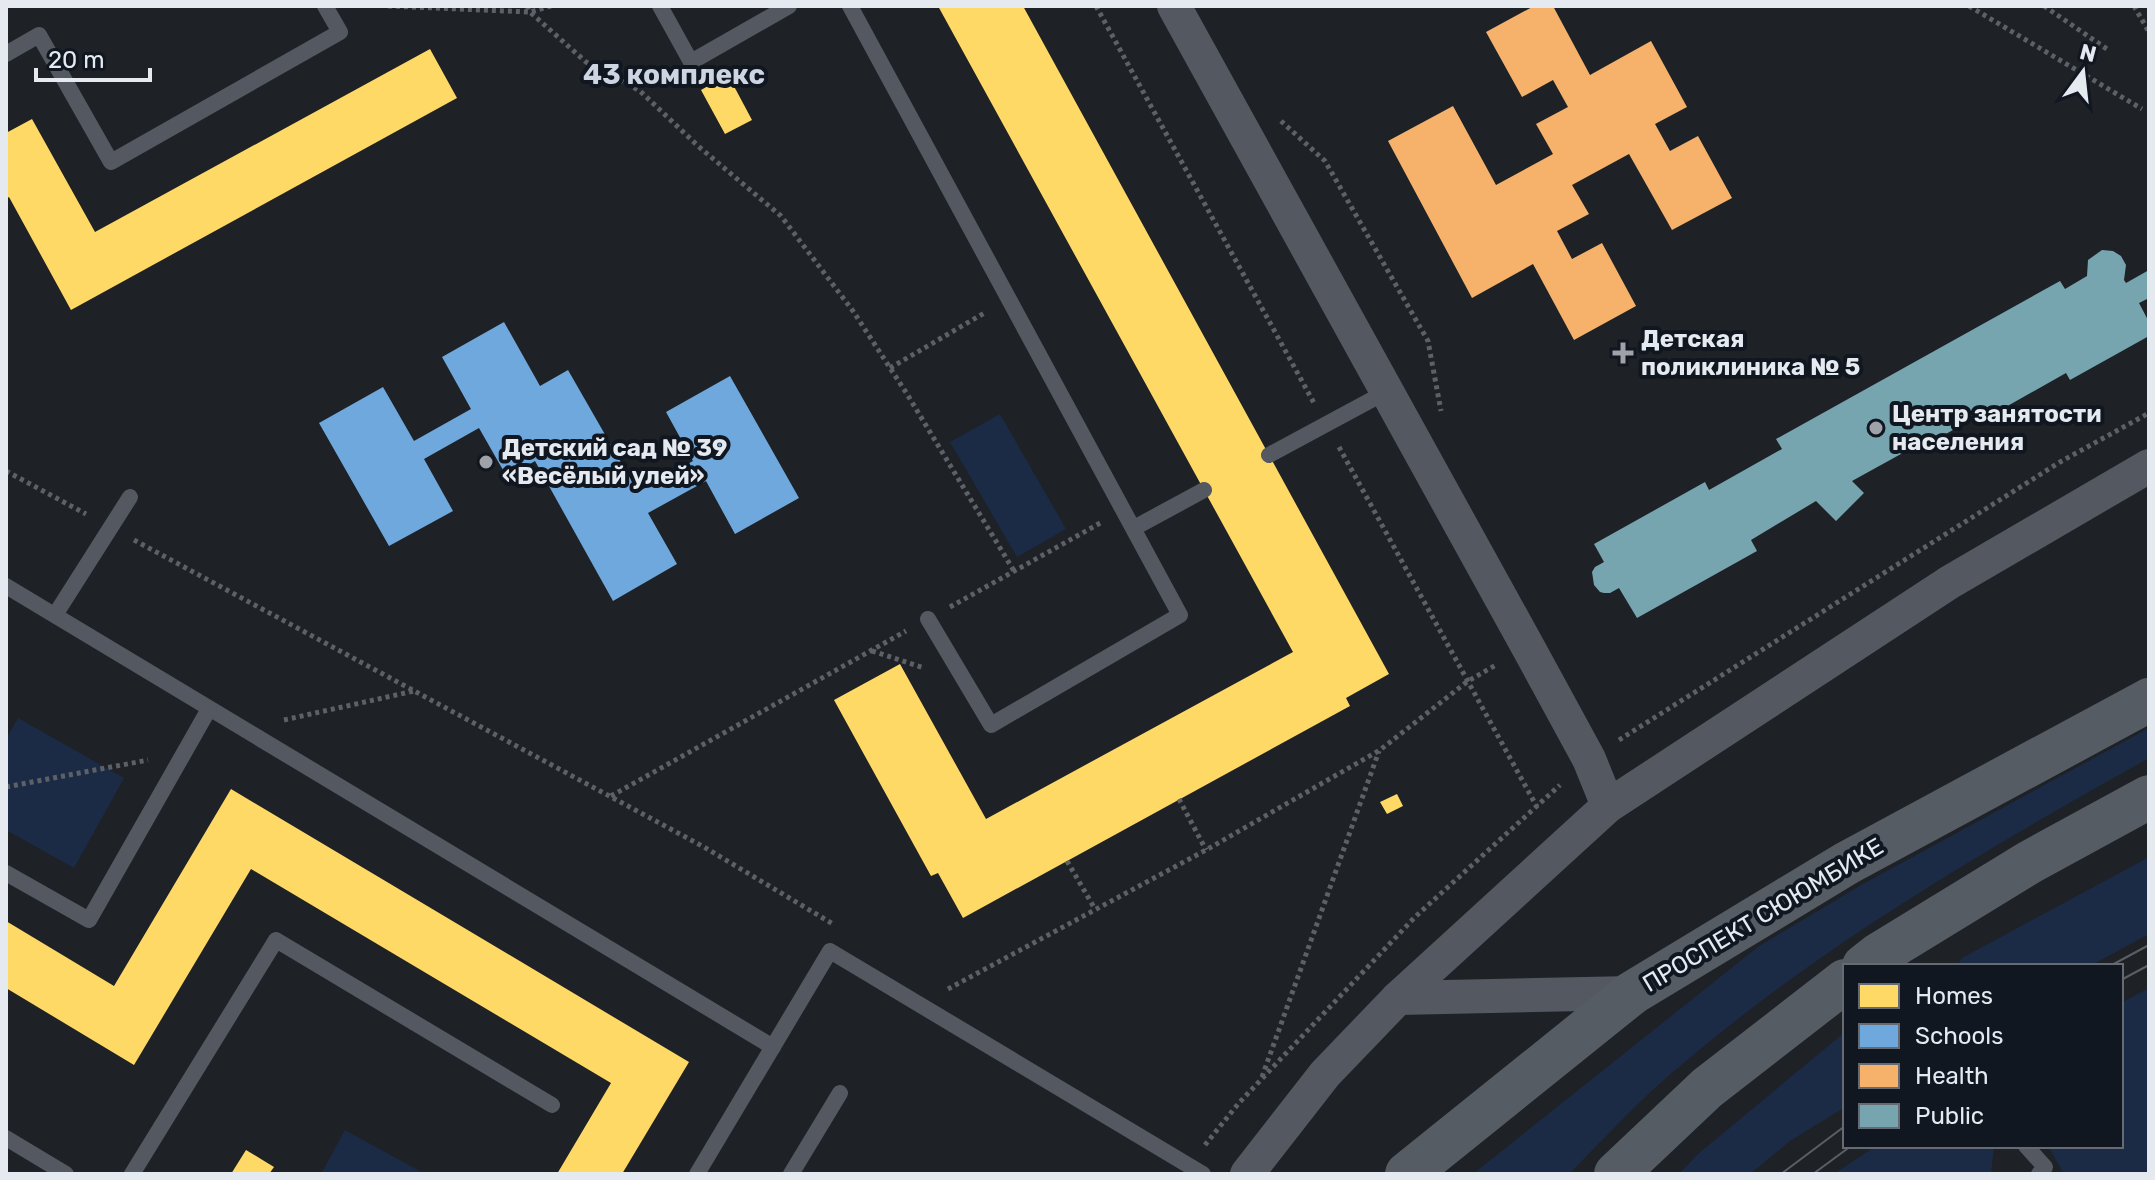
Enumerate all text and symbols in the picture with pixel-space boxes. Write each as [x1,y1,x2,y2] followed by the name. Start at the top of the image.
[36,32,150,82] scale bar
[2043,32,2123,112] north arrow
[2077,38,2099,68] text: N
[48,46,105,74] text: 20 m
[583,58,765,91] district label: 43 комплекс
[1641,325,1860,381] place label: Детская поликлиника № 5
[1612,342,1634,364] marker: Детская поликлиника № 5
[1892,400,2101,456] place label: Центр занятости населения
[1867,419,1885,437] marker: Центр занятости населения
[502,434,727,490] place label: Детский сад № 39 «Весёлый улей»
[477,453,495,471] marker: Детский сад № 39 «Весёлый улей»
[1638,832,1888,998] street label: ПРОСПЕКТ СЮЮМБИКЕ
[1843,964,2123,1148] legend
[1915,982,1993,1010] text: Homes
[1915,1022,2003,1050] text: Schools
[1915,1062,1989,1090] text: Health
[1915,1102,1984,1130] text: Public

